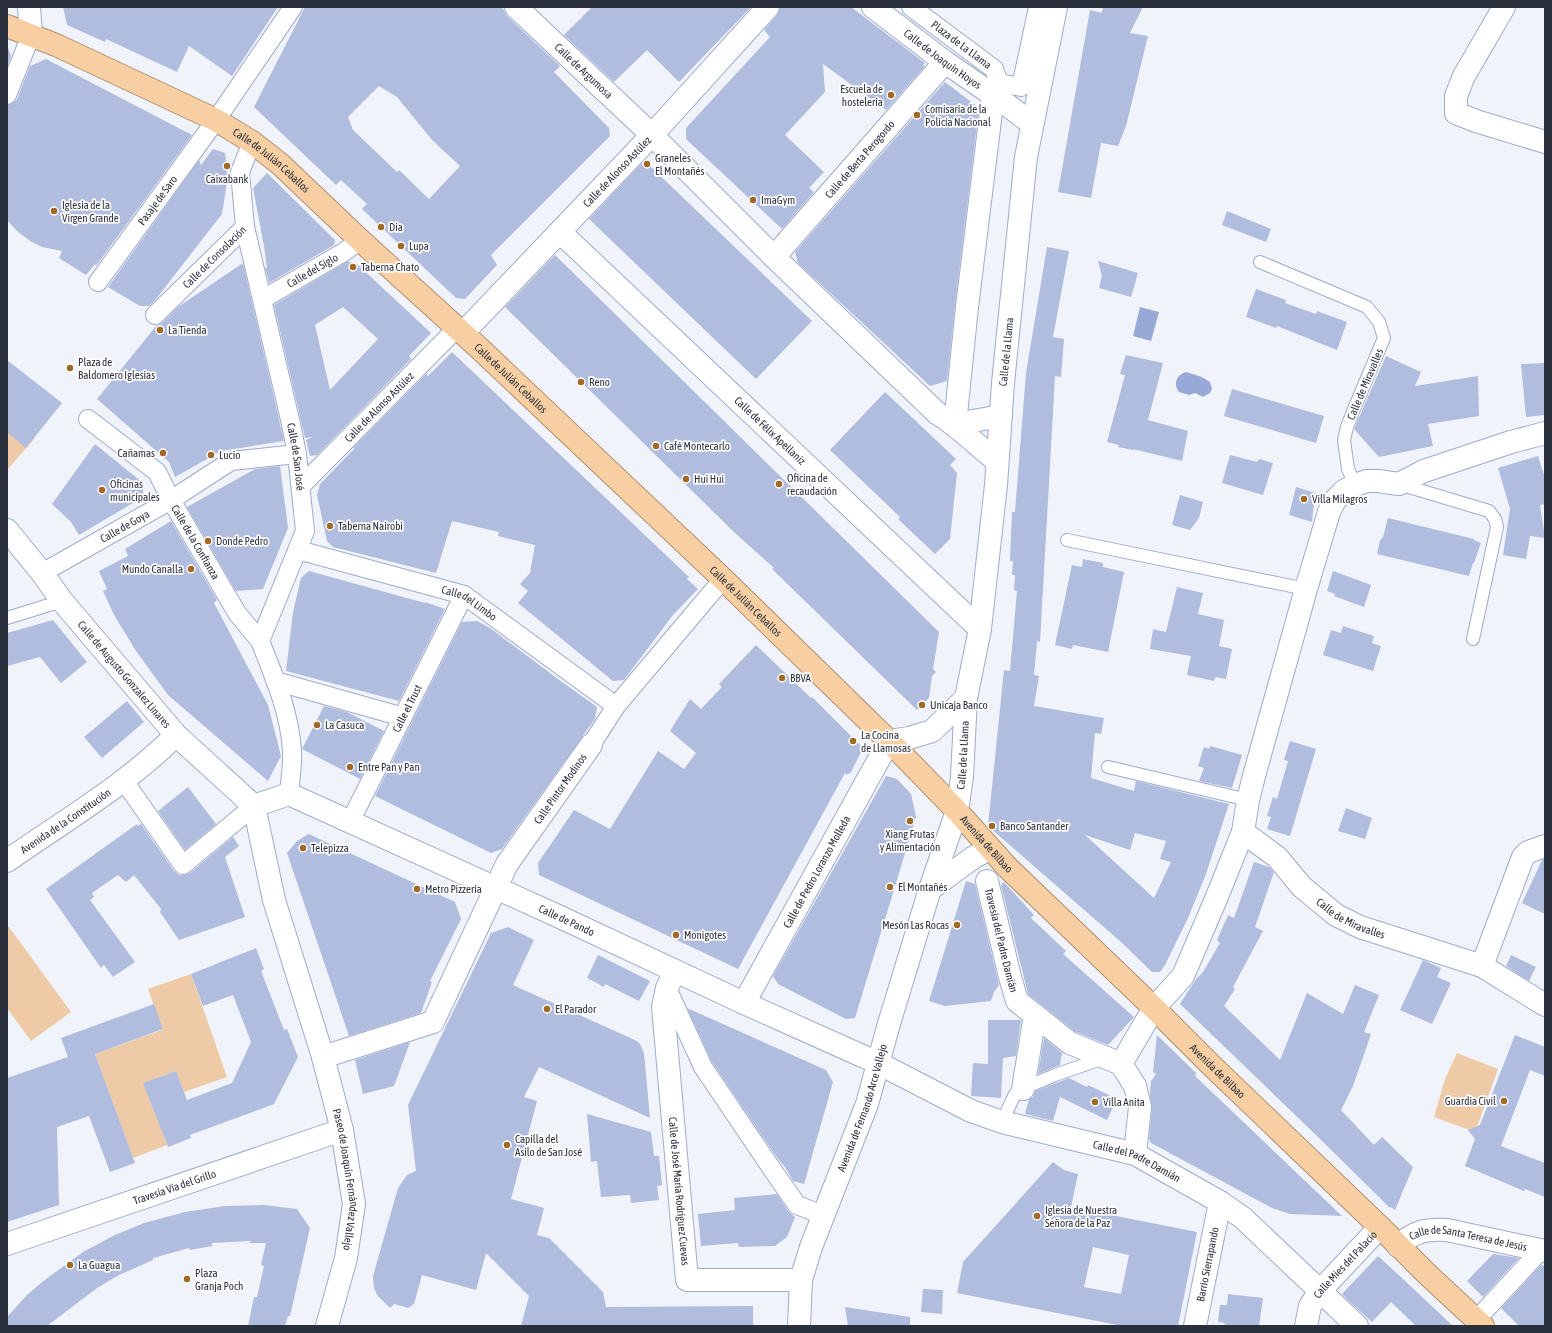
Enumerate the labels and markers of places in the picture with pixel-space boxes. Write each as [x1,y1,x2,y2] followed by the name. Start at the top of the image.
[840,83,883,108] place label: Escuela de hostelería
[886,90,896,100] marker: Escuela de hostelería
[925,103,991,128] place label: Comisaría de la Policía Nacional
[912,110,922,120] marker: Comisaría de la Policía Nacional
[655,152,705,177] place label: Graneles El Montañés
[642,159,652,169] marker: Graneles El Montañés
[222,161,232,171] marker: Caixabank
[206,173,248,185] place label: Caixabank
[761,194,795,206] place label: ImaGym
[748,195,758,205] marker: ImaGym
[62,199,119,224] place label: Iglesia de la Virgen Grande
[49,206,59,216] marker: Iglesia de la Virgen Grande
[389,221,403,233] place label: Dia
[376,222,386,232] marker: Dia
[409,240,429,252] place label: Lupa
[396,241,406,251] marker: Lupa
[361,261,419,273] place label: Taberna Chato
[348,262,358,272] marker: Taberna Chato
[168,324,207,336] place label: La Tienda
[155,325,165,335] marker: La Tienda
[78,356,155,381] place label: Plaza de Baldomero Iglesias
[65,363,75,373] marker: Plaza de Baldomero Iglesias
[589,376,610,388] place label: Reno
[576,377,586,387] marker: Reno
[664,440,730,452] place label: Café Montecarlo
[651,441,661,451] marker: Café Montecarlo
[118,447,155,459] place label: Cañamas
[158,448,168,458] marker: Cañamas
[219,449,240,461] place label: Lucio
[206,450,216,460] marker: Lucio
[787,472,837,497] place label: Oficina de recaudación
[694,473,724,485] place label: Hui Hui
[681,474,691,484] marker: Hui Hui
[110,478,160,503] place label: Oficinas municipales
[774,479,784,489] marker: Oficina de recaudación
[97,485,107,495] marker: Oficinas municipales
[1312,493,1367,505] place label: Villa Milagros
[1299,494,1309,504] marker: Villa Milagros
[338,520,403,532] place label: Taberna Nairobi
[325,521,335,531] marker: Taberna Nairobi
[216,535,268,547] place label: Donde Pedro
[203,536,213,546] marker: Donde Pedro
[122,563,183,575] place label: Mundo Canalla
[186,564,196,574] marker: Mundo Canalla
[790,672,812,684] place label: BBVA
[777,673,787,683] marker: BBVA
[930,699,988,711] place label: Unicaja Banco
[917,700,927,710] marker: Unicaja Banco
[325,719,364,731] place label: La Casuca
[312,720,322,730] marker: La Casuca
[861,729,911,754] place label: La Cocina de Llamosas
[848,736,858,746] marker: La Cocina de Llamosas
[358,761,420,773] place label: Entre Pan y Pan
[345,762,355,772] marker: Entre Pan y Pan
[905,816,915,826] marker: Xiang Frutas y Alimentación
[1000,820,1069,832] place label: Banco Santander
[987,821,997,831] marker: Banco Santander
[880,828,940,853] place label: Xiang Frutas y Alimentación
[311,842,349,854] place label: Telepizza
[298,843,308,853] marker: Telepizza
[898,881,948,893] place label: El Montañés
[885,882,895,892] marker: El Montañés
[425,883,482,895] place label: Metro Pizzería
[412,884,422,894] marker: Metro Pizzería
[882,919,949,931] place label: Mesón Las Rocas
[952,920,962,930] marker: Mesón Las Rocas
[684,929,726,941] place label: Monigotes
[671,930,681,940] marker: Monigotes
[555,1003,597,1015] place label: El Parador
[542,1004,552,1014] marker: El Parador
[1445,1095,1496,1107] place label: Guardia Civil
[1103,1096,1145,1108] place label: Villa Anita
[1499,1096,1509,1106] marker: Guardia Civil
[1090,1097,1100,1107] marker: Villa Anita
[515,1133,582,1158] place label: Capilla del Asilo de San José
[502,1140,512,1150] marker: Capilla del Asilo de San José
[1045,1204,1117,1229] place label: Iglesia de Nuestra Señora de la Paz
[1032,1211,1042,1221] marker: Iglesia de Nuestra Señora de la Paz
[78,1259,120,1271] place label: La Guagua
[65,1260,75,1270] marker: La Guagua
[195,1267,243,1292] place label: Plaza Granja Poch
[182,1274,192,1284] marker: Plaza Granja Poch

